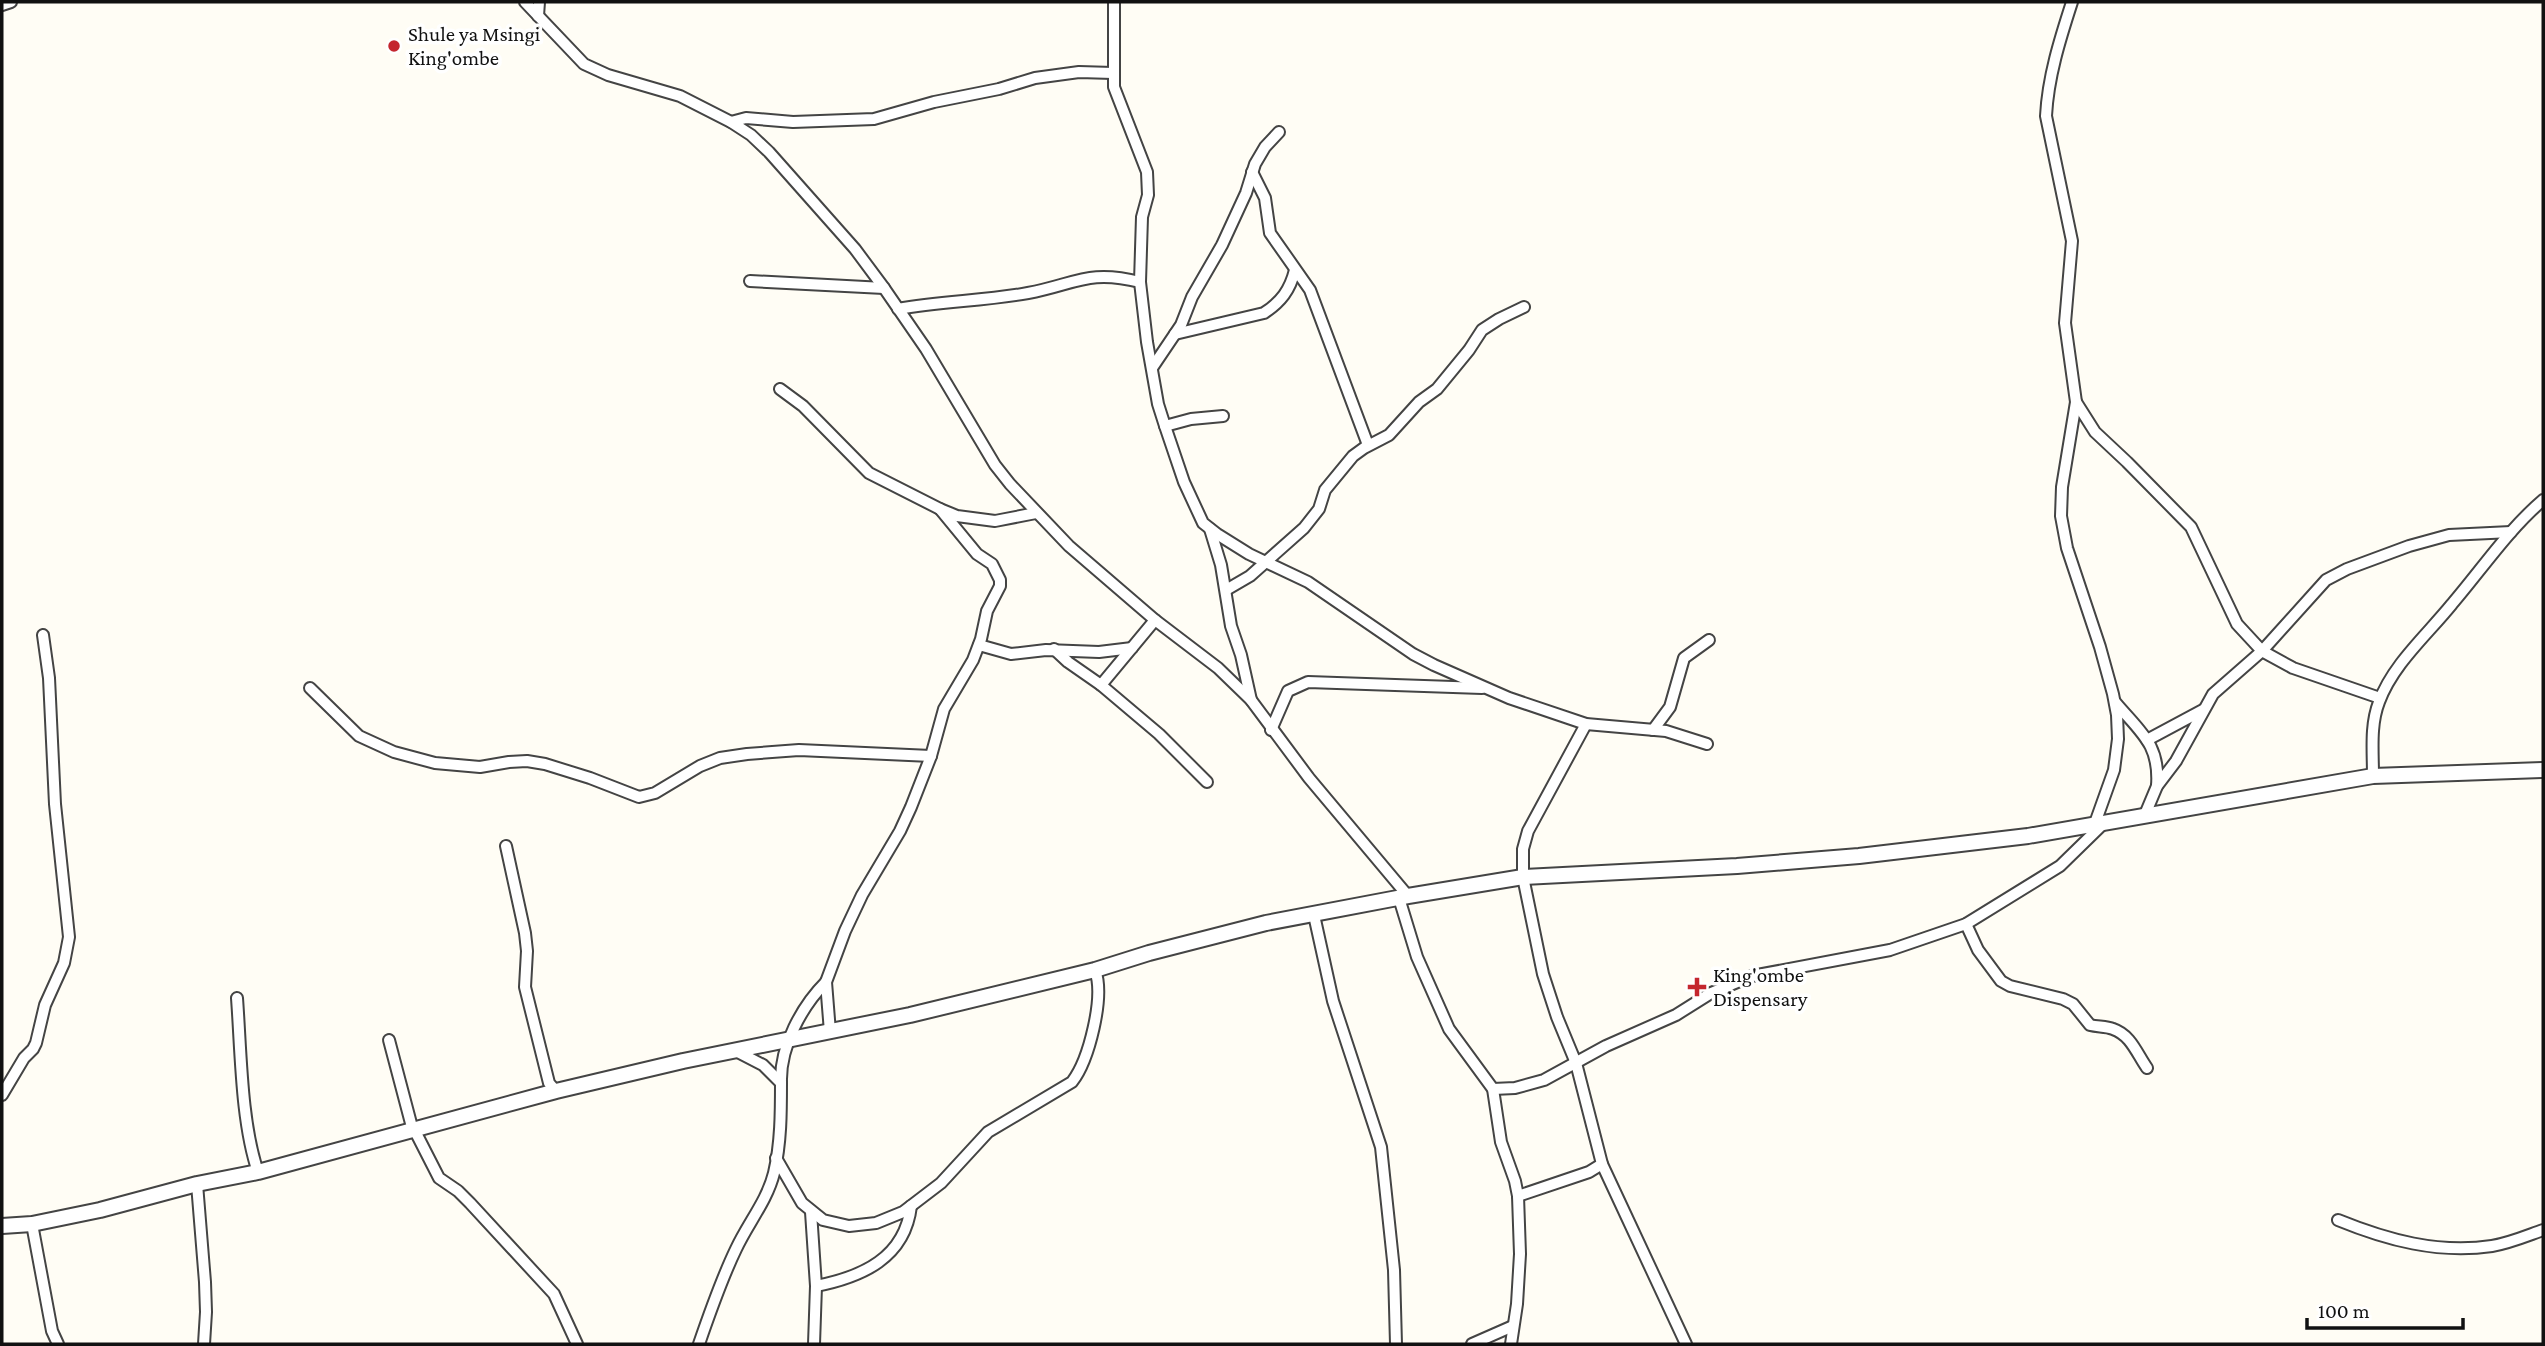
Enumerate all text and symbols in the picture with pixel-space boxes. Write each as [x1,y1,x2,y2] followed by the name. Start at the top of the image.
[408,22,541,70] place label: Shule ya Msingi King'ombe
[386,38,402,54] marker: Shule ya Msingi King'ombe
[1713,963,1808,1011] place label: King'ombe Dispensary
[1687,977,1707,997] marker: King'ombe Dispensary
[2307,1286,2463,1330] scale bar
[2318,1299,2370,1323] text: 100 m

